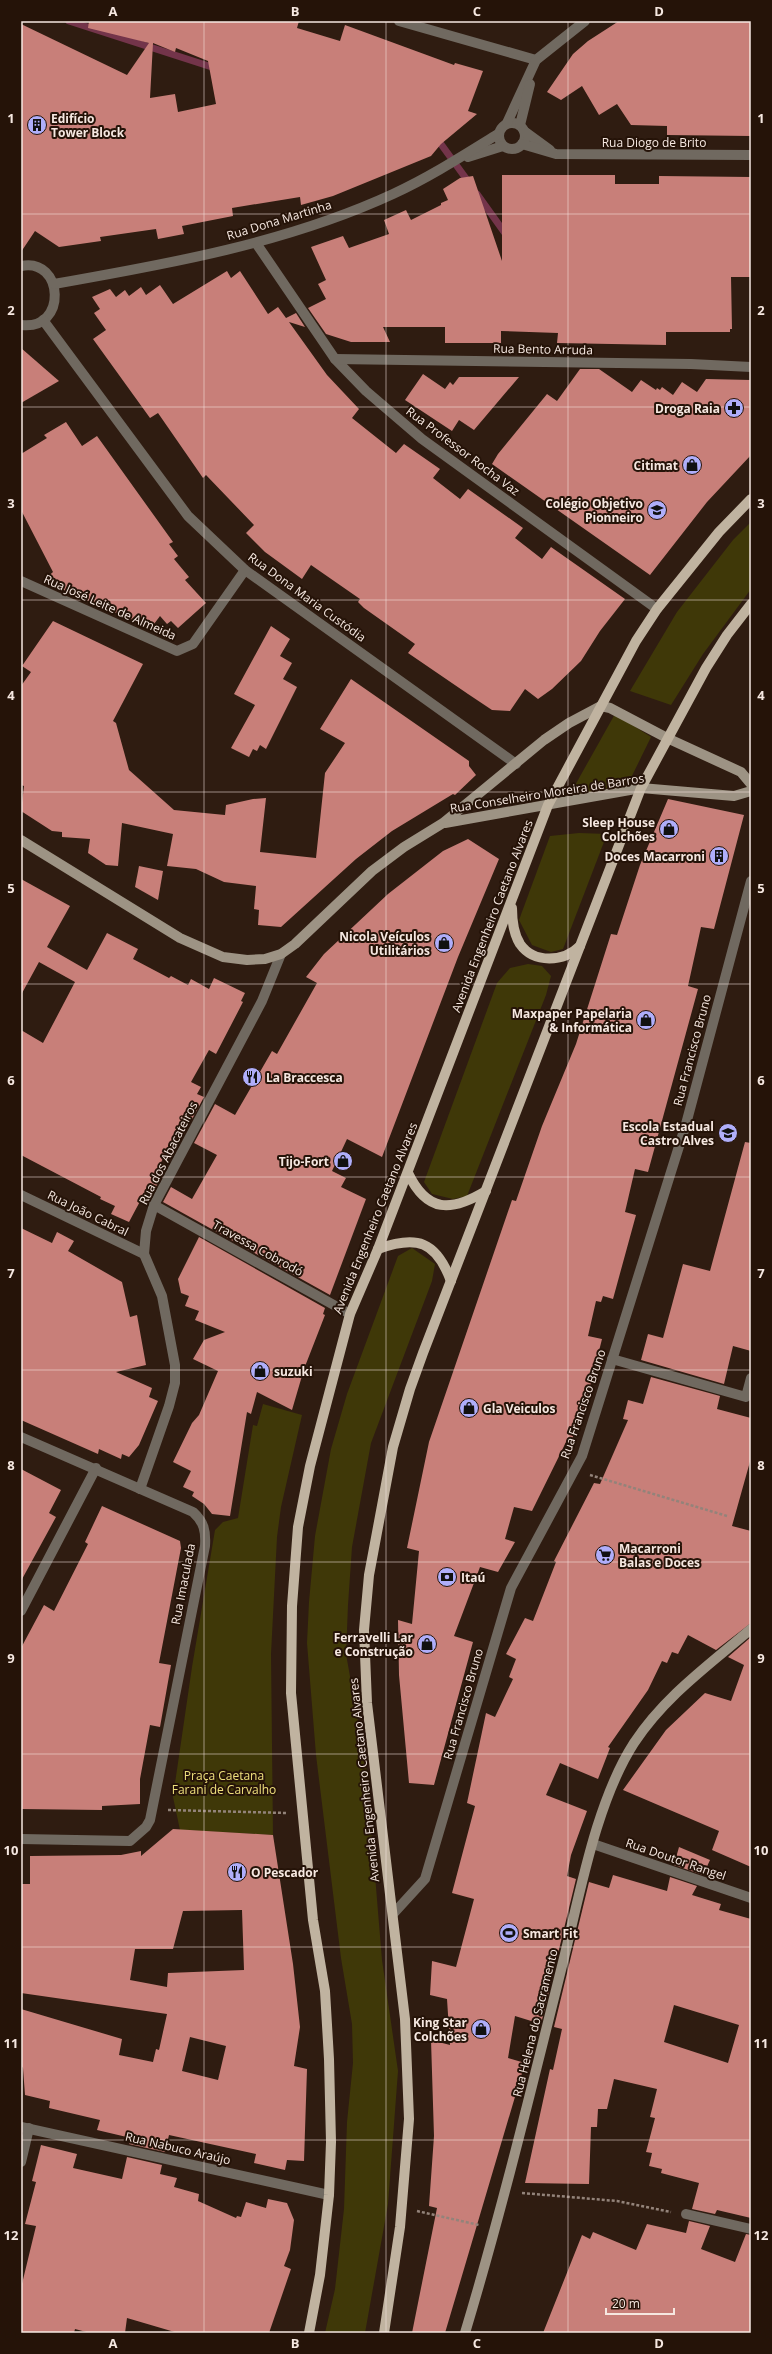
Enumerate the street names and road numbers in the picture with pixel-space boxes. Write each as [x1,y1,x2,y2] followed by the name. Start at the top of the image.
[602,134,706,151] street label: Rua Diogo de Brito
[225,196,333,244] street label: Rua Dona Martinha
[493,340,593,358] street label: Rua Bento Arruda
[403,403,524,500] street label: Rua Professor Rocha Vaz
[245,548,369,646] street label: Rua Dona Maria Custódia
[41,570,179,644] street label: Rua José Leite de Almeida
[449,769,646,817] street label: Rua Conselheiro Moreira de Barros
[447,817,537,1015] street label: Avenida Engenheiro Caetano Alvares
[669,992,715,1108] street label: Rua Francisco Bruno
[135,1098,202,1208] street label: Rua dos Abacateiros
[329,1119,421,1316] street label: Avenida Engenheiro Caetano Alvares
[45,1186,131,1240] street label: Rua João Cabral
[210,1216,306,1280] street label: Travessa Cobrodó
[556,1347,610,1461] street label: Rua Francisco Bruno
[167,1542,199,1626] street label: Rua Imaculada
[439,1646,487,1762] street label: Rua Francisco Bruno
[345,1677,383,1883] street label: Avenida Engenheiro Caetano Alvares
[624,1834,728,1884] street label: Rua Doutor Rangel
[508,1947,562,2099] street label: Rua Helena do Sacramento
[124,2128,232,2168] street label: Rua Nabuco Araújo

